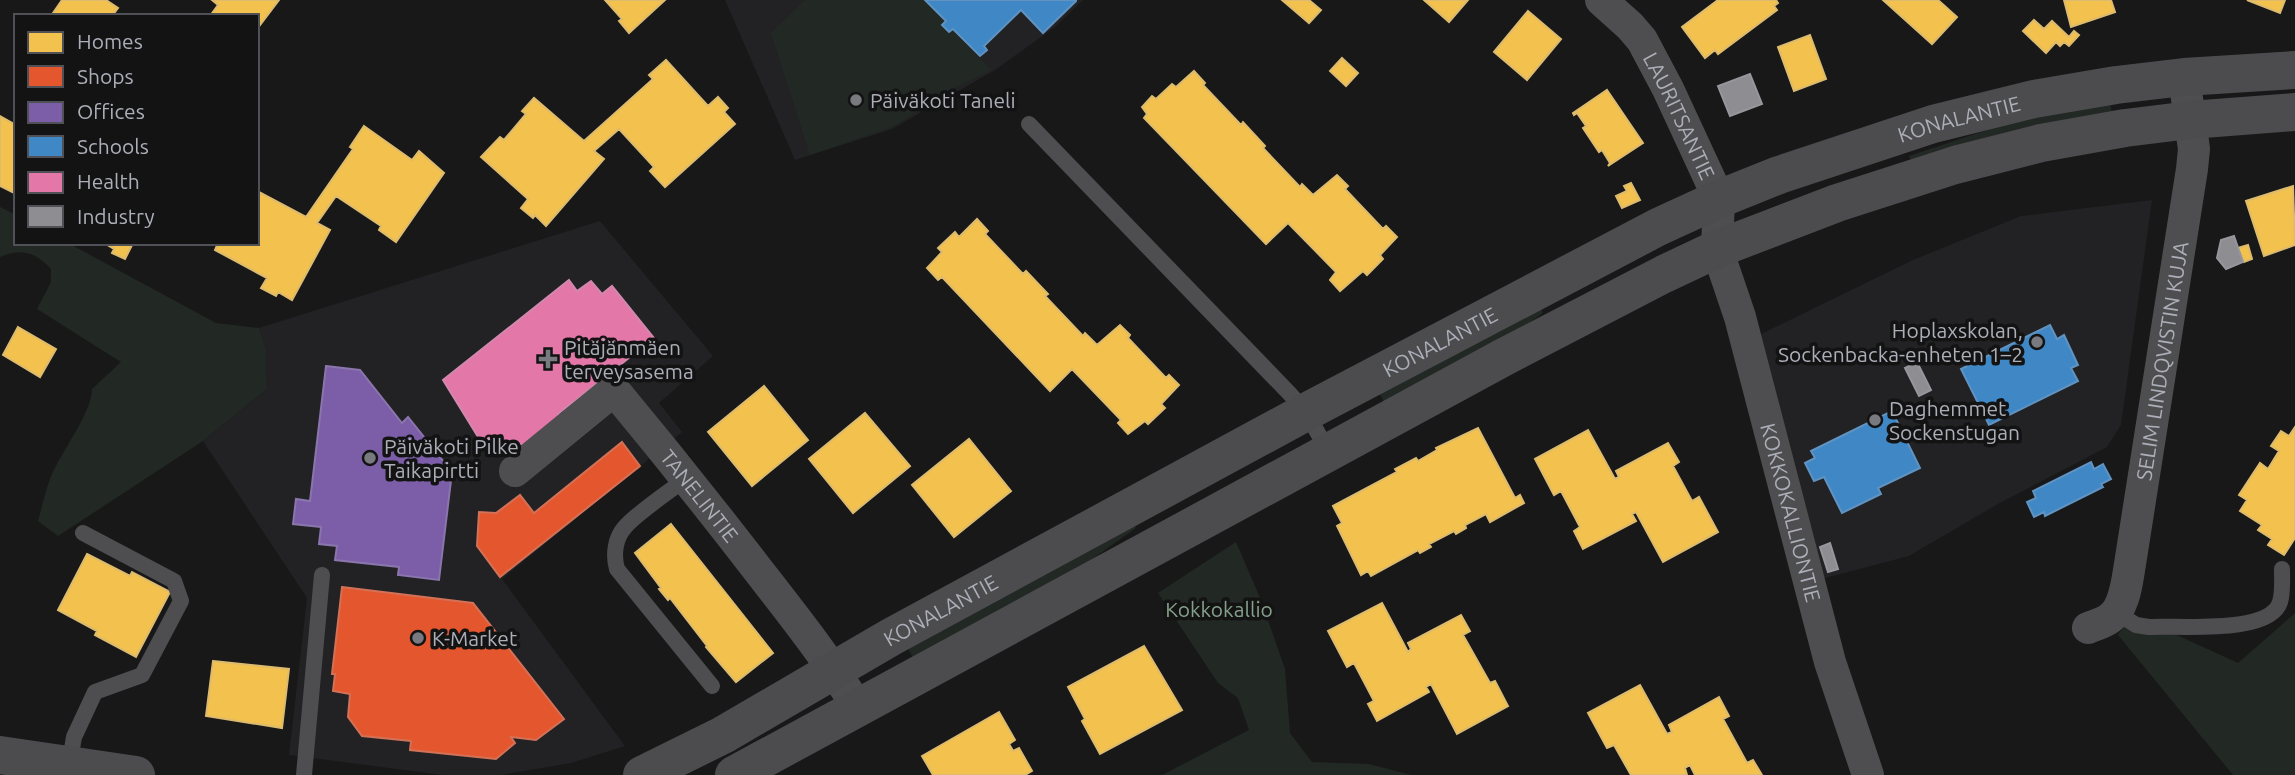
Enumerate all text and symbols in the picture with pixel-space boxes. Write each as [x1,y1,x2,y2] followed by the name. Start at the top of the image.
[14,14,259,245] legend
[77,29,143,53] text: Homes
[1639,48,1720,183] street label: LAURITSANTIE
[77,64,134,88] text: Shops
[870,88,1016,112] place label: Päiväkoti Taneli
[1895,91,2023,147] street label: KONALANTIE
[848,92,864,108] marker: Päiväkoti Taneli
[77,99,145,123] text: Offices
[77,134,149,158] text: Schools
[77,169,140,193] text: Health
[77,204,155,228] text: Industry
[2131,239,2193,482] street label: SELIM LINDQVISTIN KUJA
[1378,302,1501,382] street label: KONALANTIE
[1778,318,2023,366] place label: Hoplaxskolan, Sockenbacka-enheten 1–2
[2029,334,2045,350] marker: Hoplaxskolan, Sockenbacka-enheten 1–2
[564,335,694,383] place label: Pitäjänmäen terveysasema
[538,349,558,369] marker: Pitäjänmäen terveysasema
[1889,396,2020,444] place label: Daghemmet Sockenstugan
[1867,412,1883,428] marker: Daghemmet Sockenstugan
[1756,421,1826,605] street label: KOKKOKALLIONTIE
[384,434,519,482] place label: Päiväkoti Pilke Taikapirtti
[656,445,744,547] street label: TANELINTIE
[362,450,378,466] marker: Päiväkoti Pilke Taikapirtti
[879,570,1001,651] street label: KONALANTIE
[1165,597,1273,621] park label: Kokkokallio
[432,626,517,650] place label: K-Market
[410,630,426,646] marker: K-Market

